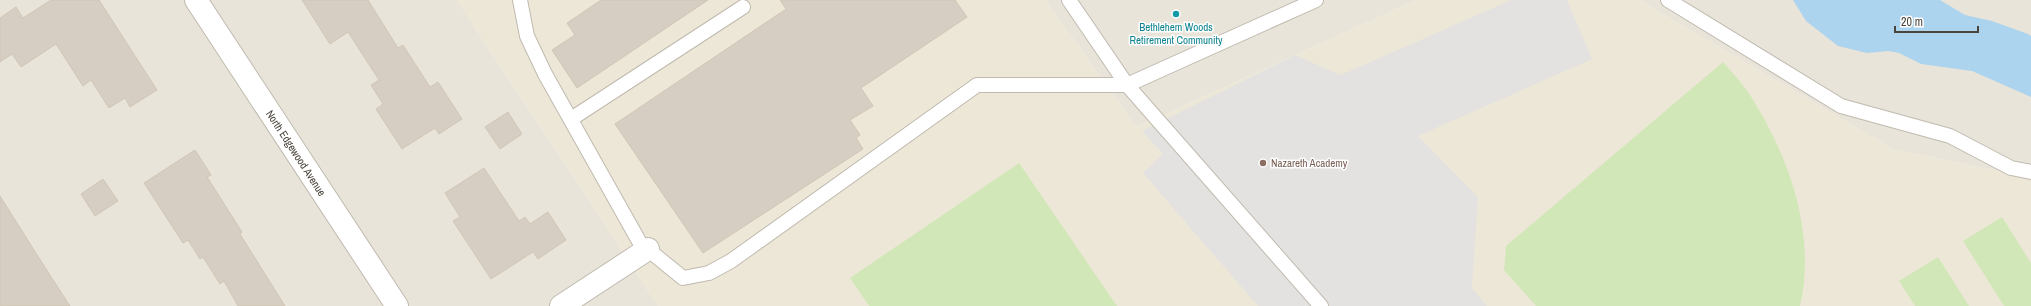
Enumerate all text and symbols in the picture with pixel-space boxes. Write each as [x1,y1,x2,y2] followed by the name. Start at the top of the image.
[1895,8,1978,34] scale bar
[1171,9,1181,19] marker: Bethlehem Woods Retirement Community
[1901,14,1923,30] text: 20 m
[1129,20,1223,47] place label: Bethlehem Woods Retirement Community
[263,107,329,199] street label: North Edgewood Avenue
[1271,156,1348,170] place label: Nazareth Academy
[1258,158,1268,168] marker: Nazareth Academy

